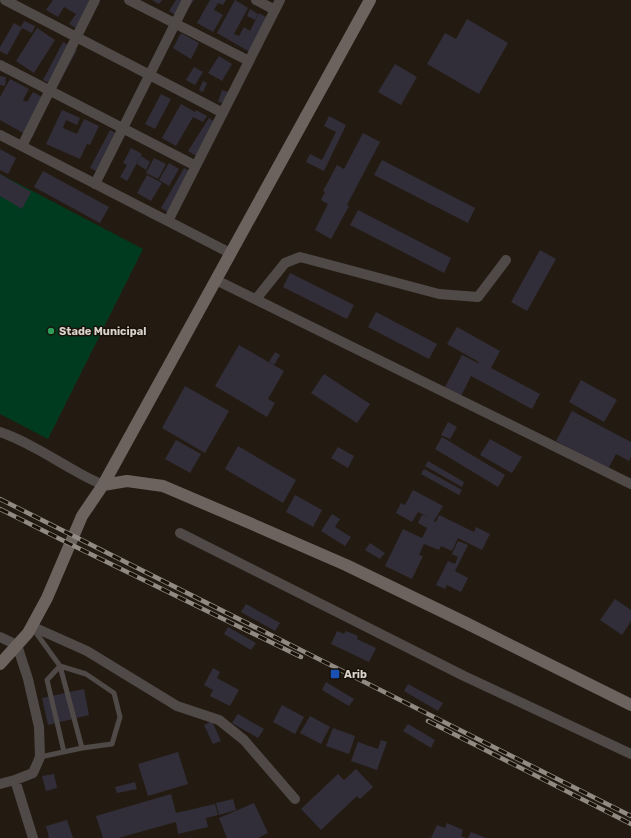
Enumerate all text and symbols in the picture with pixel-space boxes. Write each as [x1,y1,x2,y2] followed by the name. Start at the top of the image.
[59,325,146,338] place label: Stade Municipal
[46,326,56,336] marker: Stade Municipal
[329,668,341,680] marker: Arib
[344,668,367,681] place label: Arib

